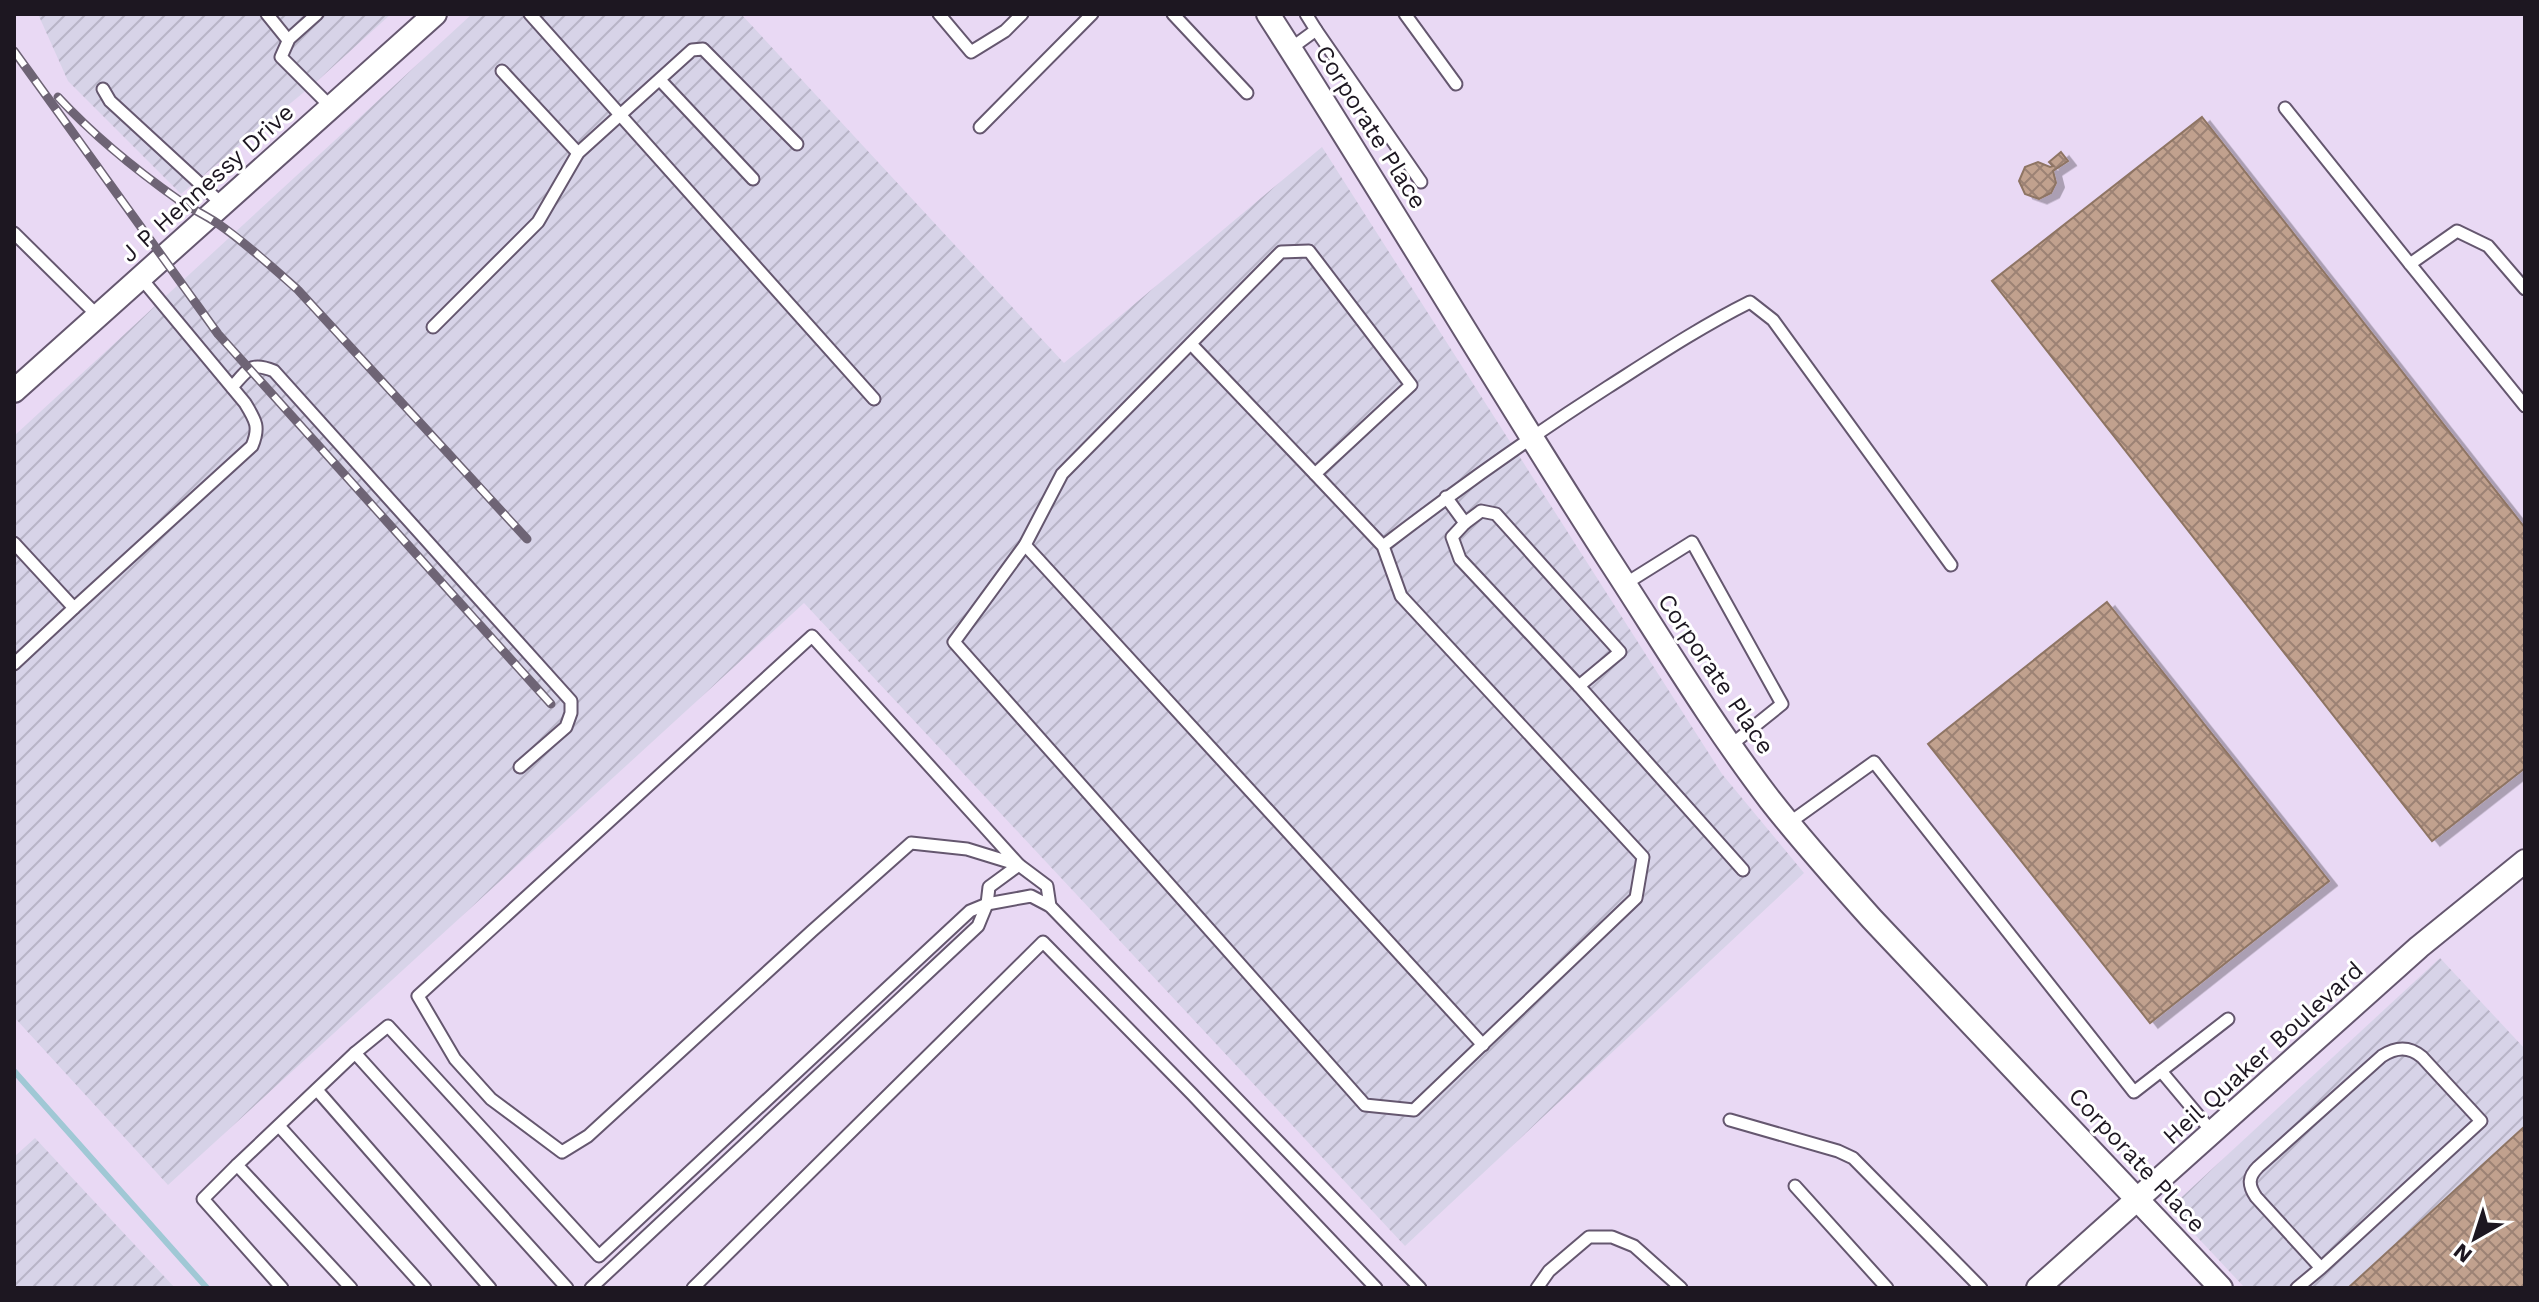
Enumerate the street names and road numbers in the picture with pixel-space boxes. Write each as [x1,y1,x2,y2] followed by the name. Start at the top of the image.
[1309,40,1433,214] street label: Corporate Place
[115,98,299,268] street label: J P Hennessy Drive
[1652,588,1780,760] street label: Corporate Place
[2157,956,2369,1150] street label: Heil Quaker Boulevard
[2063,1082,2211,1238] street label: Corporate Place

